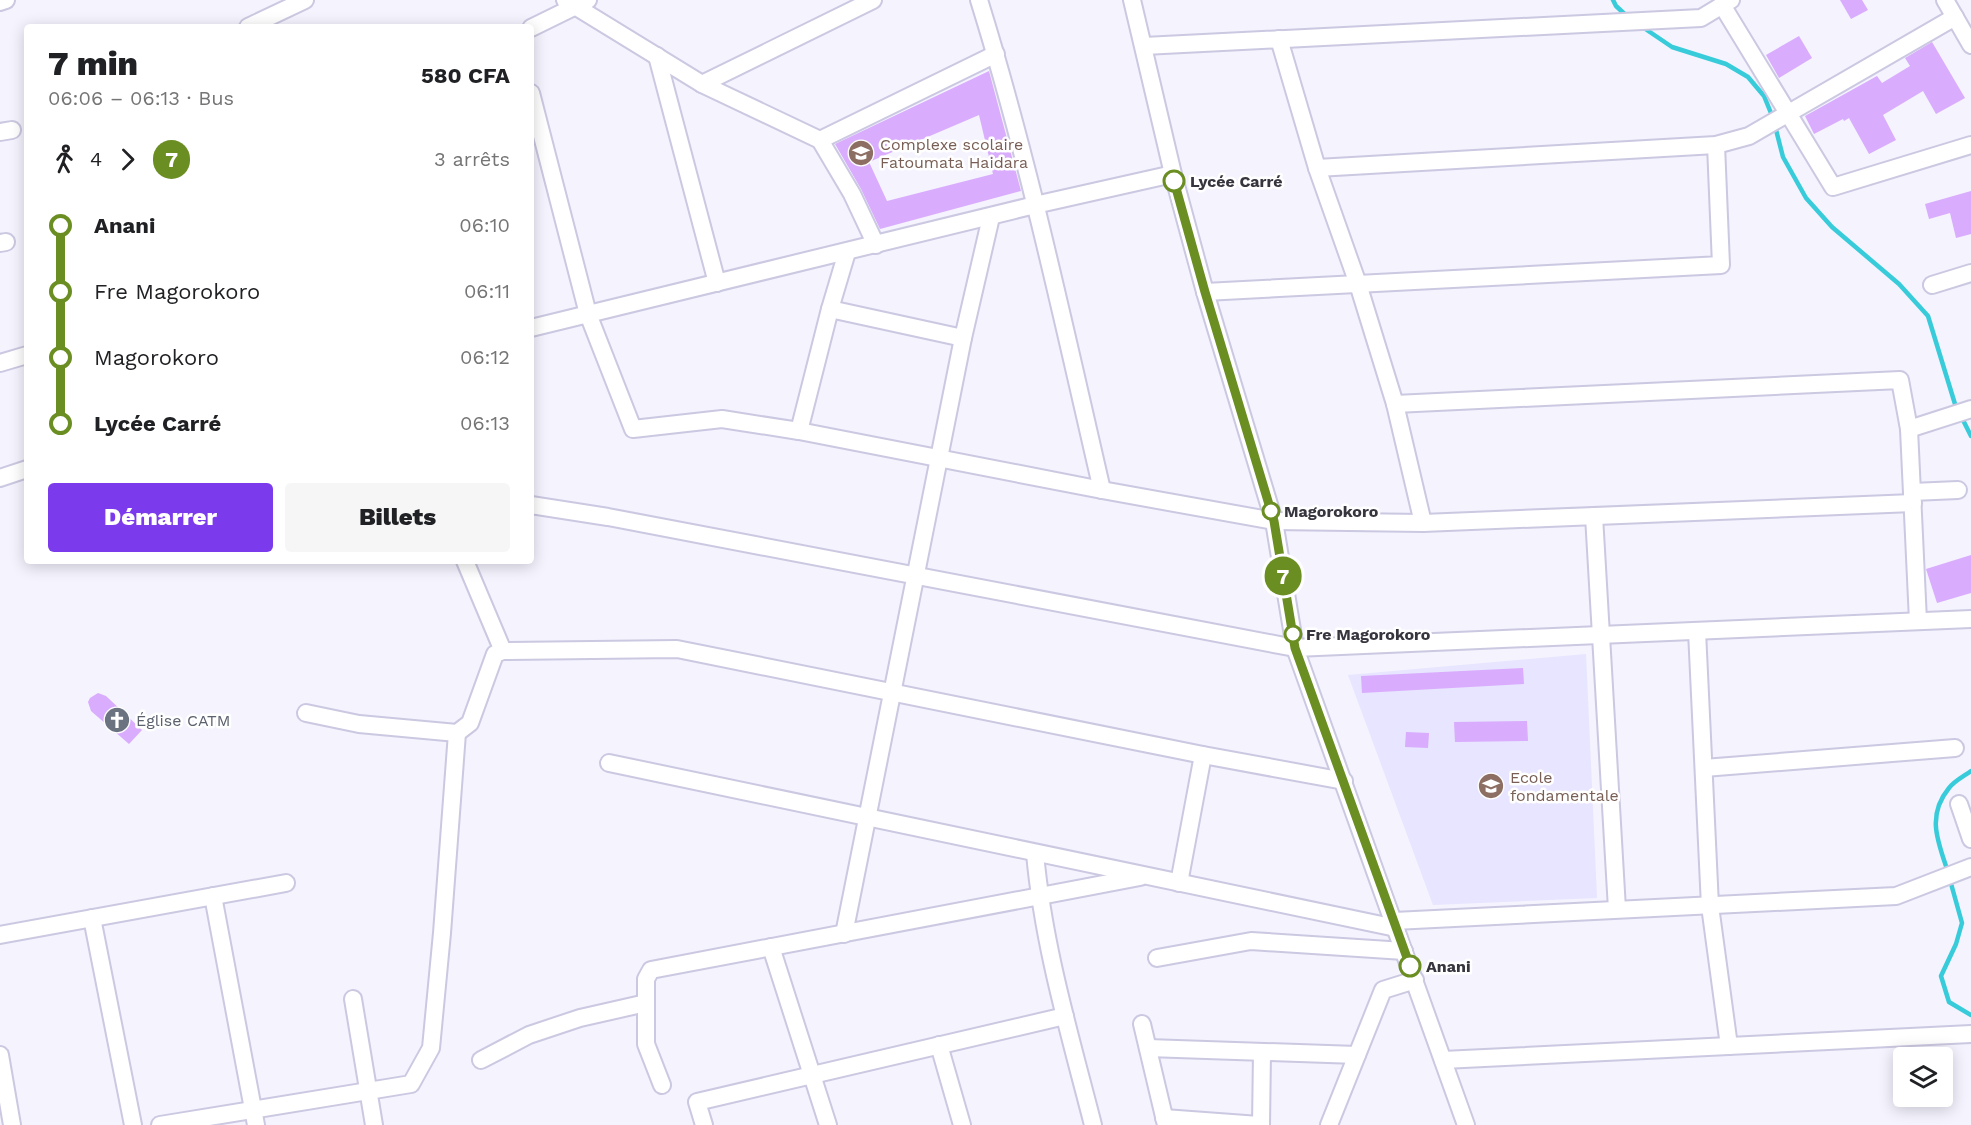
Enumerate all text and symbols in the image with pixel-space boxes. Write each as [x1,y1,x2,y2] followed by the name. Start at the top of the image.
[48,44,138,83] text: 7 min
[421,63,510,88] text: 580 CFA
[48,86,234,110] text: 06:06 – 06:13 · Bus
[880,135,1028,172] place label: Complexe scolaire Fatoumata Haidara
[846,138,876,168] school or university icon: Complexe scolaire Fatoumata Haidara
[48,143,81,176] icon: walk
[111,143,144,176] icon: forward
[90,147,102,171] text: 4
[165,147,178,172] text: 7
[434,147,510,171] text: 3 arrêts
[1163,170,1185,192] marker: Lycée Carré
[1190,172,1283,191] place label: Lycée Carré
[94,213,155,238] text: Anani
[459,213,510,237] text: 06:10
[94,279,260,304] text: Fre Magorokoro
[464,279,510,303] text: 06:11
[94,345,219,370] text: Magorokoro
[460,345,510,369] text: 06:12
[94,411,221,436] text: Lycée Carré
[460,411,510,435] text: 06:13
[48,483,273,552] button: Démarrer
[285,483,510,552] button: Billets
[1262,502,1280,520] marker: Magorokoro
[1284,502,1379,521] place label: Magorokoro
[1264,556,1302,596] line badge: 7
[1277,564,1289,589] text: 7
[1284,625,1302,643] marker: Fre Magorokoro
[1306,625,1431,644] place label: Fre Magorokoro
[102,705,132,735] church icon: Église CATM
[136,711,230,730] place label: Église CATM
[1510,768,1619,805] place label: Ecole fondamentale
[1476,771,1506,801] school or university icon: Ecole fondamentale
[1399,955,1421,977] marker: Anani
[1426,957,1471,976] place label: Anani
[1893,1047,1953,1107] map controls
[1893,1047,1953,1107] button: layers

